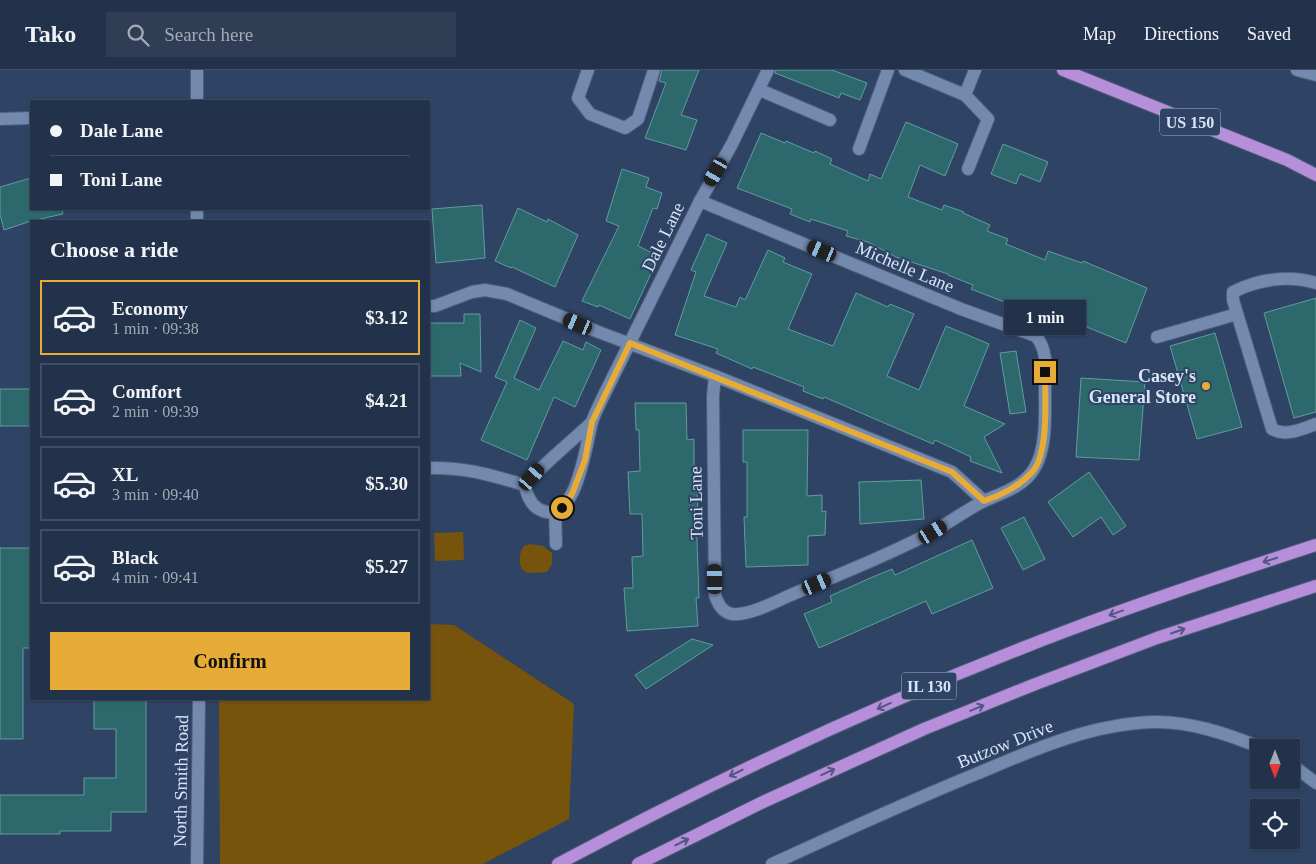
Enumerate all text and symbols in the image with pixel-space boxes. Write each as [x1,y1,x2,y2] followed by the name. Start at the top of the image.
[106,12,456,57] search box
[25,21,76,47] text: Tako
[124,21,152,49] icon: search
[164,24,253,45] text: Search here
[1083,24,1116,44] text: Map
[1144,24,1219,44] text: Directions
[1247,24,1291,44] text: Saved
[1160,108,1220,136] road number: US 150
[80,120,163,141] text: Dale Lane
[702,155,729,189] car
[80,169,162,190] text: Toni Lane
[638,199,688,275] street label: Dale Lane
[50,237,178,262] text: Choose a ride
[853,237,957,297] street label: Michelle Lane
[805,238,838,264] car
[52,295,97,340] icon: car
[112,298,188,319] text: Economy
[1004,300,1086,334] callout: 1 min
[365,307,408,328] text: $3.12
[1026,309,1064,326] text: 1 min
[561,311,594,337] car
[112,320,199,337] text: 1 min · 09:38
[1034,361,1056,383] route end
[1089,366,1196,407] place label: Casey's General Store
[52,378,97,423] icon: car
[1200,380,1212,392] marker: Casey's General Store
[112,381,182,402] text: Comfort
[365,390,408,411] text: $4.21
[112,403,199,420] text: 2 min · 09:39
[52,461,97,506] icon: car
[516,461,547,493] car
[112,464,138,485] text: XL
[685,466,707,540] street label: Toni Lane
[365,473,408,494] text: $5.30
[112,486,199,503] text: 3 min · 09:40
[551,497,573,519] route start
[916,518,949,546] car
[52,544,97,589] icon: car
[112,547,158,568] text: Black
[365,556,408,577] text: $5.27
[1262,556,1278,566] one-way arrow
[707,564,722,594] car
[112,569,199,586] text: 4 min · 09:41
[800,571,833,597] car
[1109,609,1124,618] one-way arrow
[1170,626,1185,635] one-way arrow
[50,632,410,690] button: Confirm
[902,672,956,700] road number: IL 130
[877,701,892,711] one-way arrow
[969,702,984,712] one-way arrow
[170,715,192,847] street label: North Smith Road
[954,716,1056,772] street label: Butzow Drive
[1250,739,1300,789] north arrow
[1250,739,1300,849] map controls
[820,767,835,777] one-way arrow
[729,769,744,778] one-way arrow
[1250,799,1300,849] button: locate
[674,837,689,847] one-way arrow

